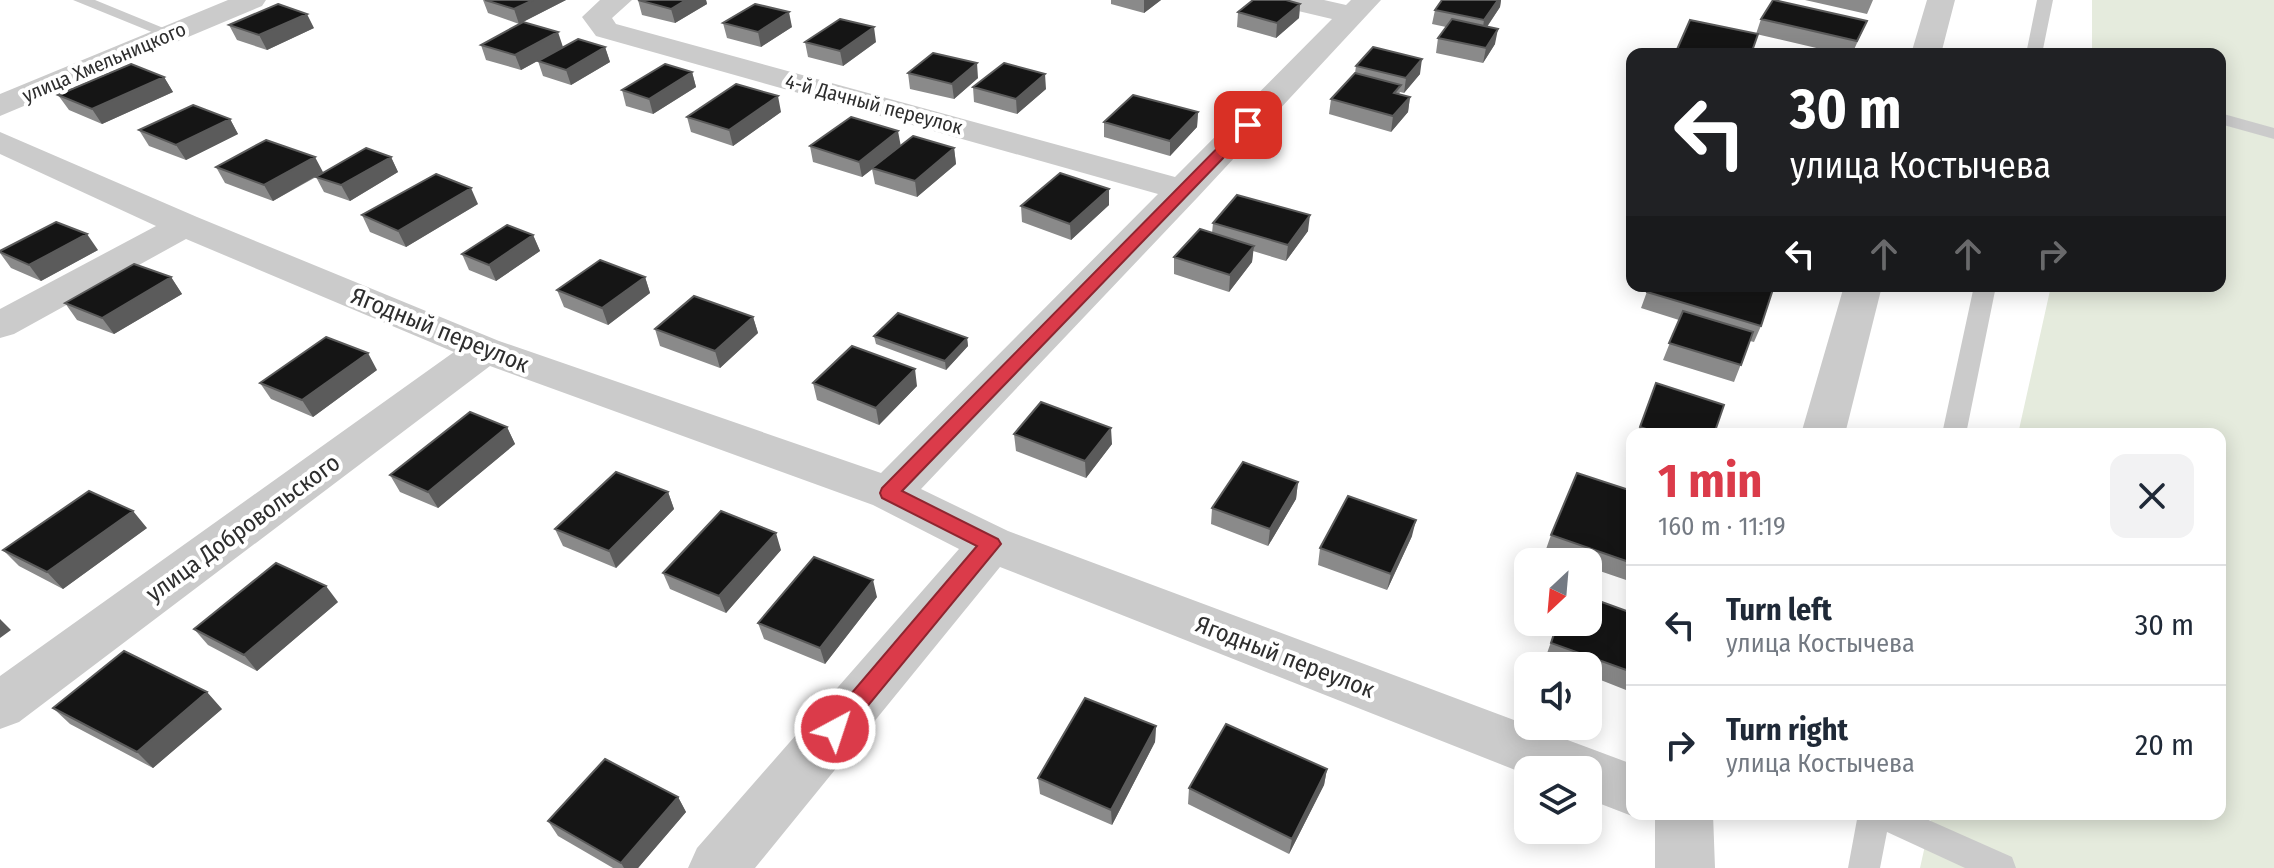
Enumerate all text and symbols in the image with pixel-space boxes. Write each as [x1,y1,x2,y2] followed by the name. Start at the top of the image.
[19,17,189,107] street label: улица Хмельницкого
[783,69,966,139] street label: 4-й Дачный переулок
[1790,76,1901,143] text: 30 m
[1658,80,1762,184] icon: left
[1214,91,1282,159] pin
[1226,103,1270,147] icon: arrive
[1790,144,2051,188] text: улица Костычева
[1778,232,1822,276] icon: left
[1862,232,1906,276] icon: ahead
[1946,232,1990,276] icon: ahead
[2030,232,2074,276] icon: right
[347,282,534,379] street label: Ягодный переулок
[141,448,345,608] street label: улица Добровольского
[1658,452,1763,510] text: 1 min
[2110,454,2194,538] button: close
[1658,511,1786,542] text: 160 m · 11:19
[1514,548,1602,636] north arrow
[1514,548,1602,844] map controls
[1726,592,1832,628] text: Turn left
[1658,603,1702,647] icon: left
[2135,607,2194,643] text: 30 m
[1192,610,1379,704] street label: Ягодный переулок
[1726,628,1915,659] text: улица Костычева
[1514,652,1602,740] button: sound
[793,687,877,771] position arrow
[1726,712,1848,748] text: Turn right
[1658,723,1702,767] icon: right
[2135,727,2194,763] text: 20 m
[1726,748,1915,779] text: улица Костычева
[1514,756,1602,844] button: layers

